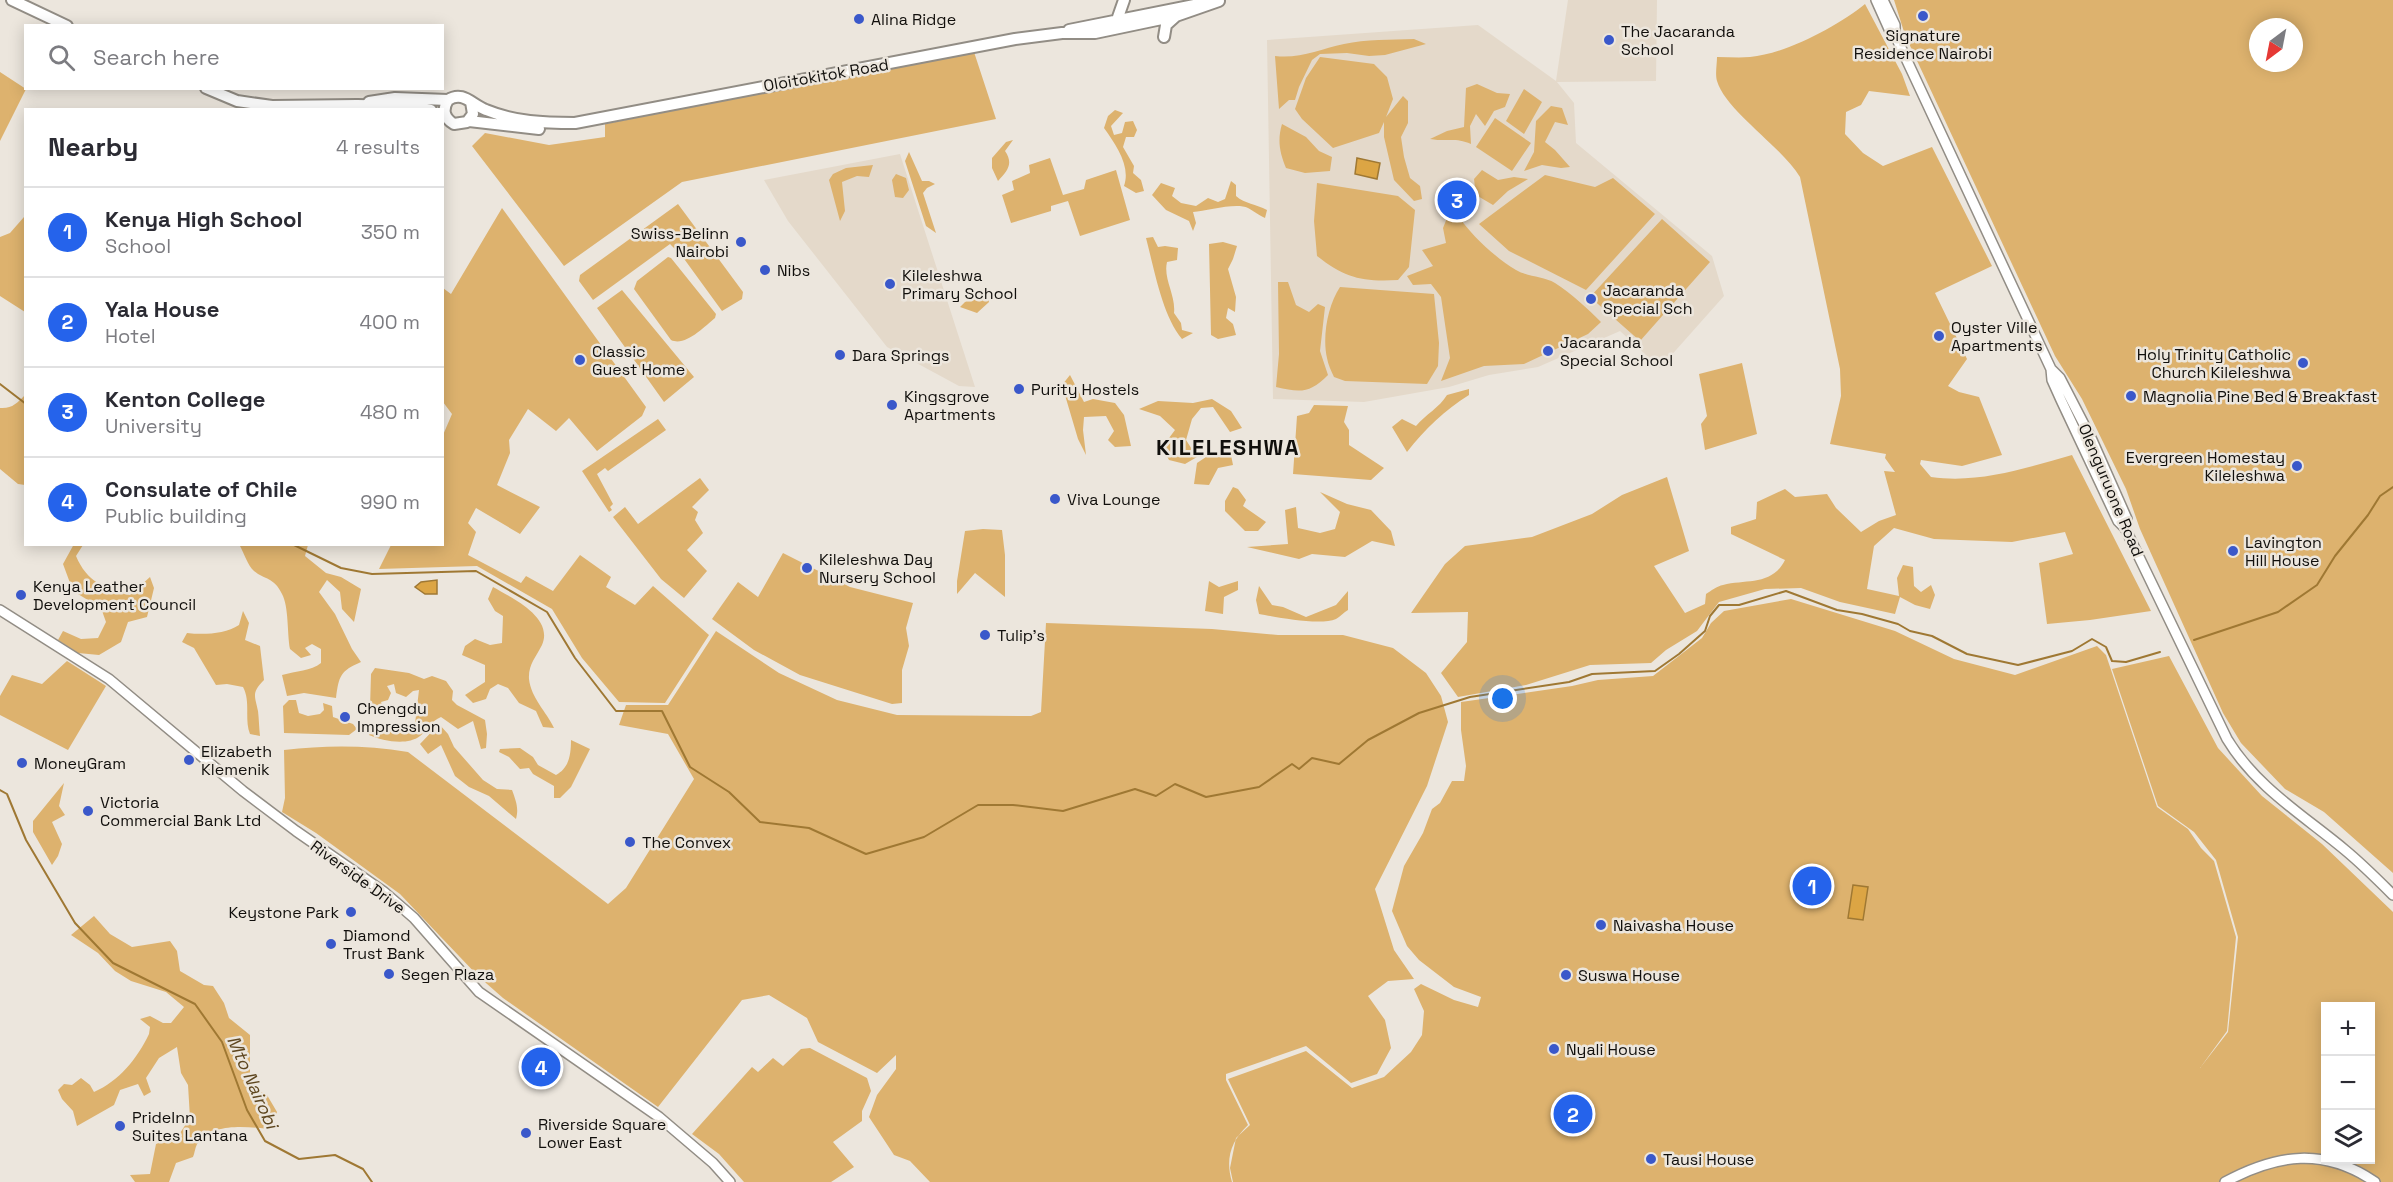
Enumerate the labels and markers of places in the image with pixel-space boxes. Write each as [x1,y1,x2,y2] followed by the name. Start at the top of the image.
[871,9,956,30] place label: Alina Ridge
[1916,9,1930,23] marker: Signature Residence Nairobi
[852,12,866,26] marker: Alina Ridge
[1621,21,1735,60] place label: The Jacaranda School
[1854,25,1992,64] place label: Signature Residence Nairobi
[1602,33,1616,47] marker: The Jacaranda School
[1438,178,1476,222] pin: 3
[631,223,729,262] place label: Swiss-Belinn Nairobi
[734,235,748,249] marker: Swiss-Belinn Nairobi
[777,260,810,281] place label: Nibs
[758,263,772,277] marker: Nibs
[902,265,1017,304] place label: Kileleshwa Primary School
[883,277,897,291] marker: Kileleshwa Primary School
[1603,280,1692,319] place label: Jacaranda Special Sch
[1584,292,1598,306] marker: Jacaranda Special Sch
[1951,317,2043,356] place label: Oyster Ville Apartments
[1932,329,1946,343] marker: Oyster Ville Apartments
[1560,332,1673,371] place label: Jacaranda Special School
[592,341,685,380] place label: Classic Guest Home
[1541,344,1555,358] marker: Jacaranda Special School
[2137,344,2291,383] place label: Holy Trinity Catholic Church Kileleshwa
[852,345,949,366] place label: Dara Springs
[833,348,847,362] marker: Dara Springs
[573,353,587,367] marker: Classic Guest Home
[2296,356,2310,370] marker: Holy Trinity Catholic Church Kileleshwa
[1031,379,1139,400] place label: Purity Hostels
[1012,382,1026,396] marker: Purity Hostels
[904,386,996,425] place label: Kingsgrove Apartments
[2143,386,2377,407] place label: Magnolia Pine Bed & Breakfast
[2124,389,2138,403] marker: Magnolia Pine Bed & Breakfast
[885,398,899,412] marker: Kingsgrove Apartments
[2126,447,2285,486] place label: Evergreen Homestay Kileleshwa
[2290,459,2304,473] marker: Evergreen Homestay Kileleshwa
[1067,489,1160,510] place label: Viva Lounge
[1048,492,1062,506] marker: Viva Lounge
[2245,532,2322,571] place label: Lavington Hill House
[2226,544,2240,558] marker: Lavington Hill House
[819,549,936,588] place label: Kileleshwa Day Nursery School
[800,561,814,575] marker: Kileleshwa Day Nursery School
[33,576,196,615] place label: Kenya Leather Development Council
[14,588,28,602] marker: Kenya Leather Development Council
[997,625,1045,646] place label: Tulip's
[978,628,992,642] marker: Tulip's
[357,698,441,737] place label: Chengdu Impression
[338,710,352,724] marker: Chengdu Impression
[201,741,272,780] place label: Elizabeth Klemenik
[34,753,126,774] place label: MoneyGram
[182,753,196,767] marker: Elizabeth Klemenik
[15,756,29,770] marker: MoneyGram
[100,792,261,831] place label: Victoria Commercial Bank Ltd
[81,804,95,818] marker: Victoria Commercial Bank Ltd
[642,832,731,853] place label: The Convex
[623,835,637,849] marker: The Convex
[1792,864,1832,908] pin: 1
[228,902,339,923] place label: Keystone Park
[344,905,358,919] marker: Keystone Park
[1613,915,1734,936] place label: Naivasha House
[1594,918,1608,932] marker: Naivasha House
[343,925,425,964] place label: Diamond Trust Bank
[324,937,338,951] marker: Diamond Trust Bank
[401,964,494,985] place label: Segen Plaza
[1578,965,1680,986] place label: Suswa House
[382,967,396,981] marker: Segen Plaza
[1559,968,1573,982] marker: Suswa House
[1566,1039,1656,1060] place label: Nyali House
[1547,1042,1561,1056] marker: Nyali House
[522,1044,560,1090] pin: 4
[1554,1092,1592,1136] pin: 2
[132,1107,248,1146] place label: PrideInn Suites Lantana
[538,1114,666,1153] place label: Riverside Square Lower East
[113,1119,127,1133] marker: PrideInn Suites Lantana
[519,1126,533,1140] marker: Riverside Square Lower East
[1663,1149,1754,1170] place label: Tausi House
[1644,1152,1658,1166] marker: Tausi House

